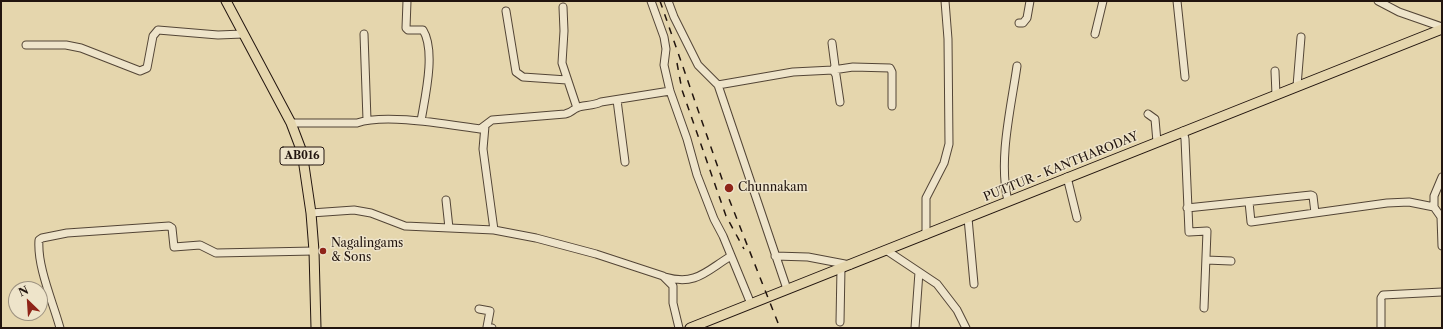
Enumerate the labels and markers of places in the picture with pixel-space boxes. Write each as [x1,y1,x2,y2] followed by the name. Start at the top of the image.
[738,181,808,195] place label: Chunnakam
[723,182,735,194] marker: Chunnakam
[331,237,403,265] place label: Nagalingams & Sons
[318,246,328,256] marker: Nagalingams & Sons

